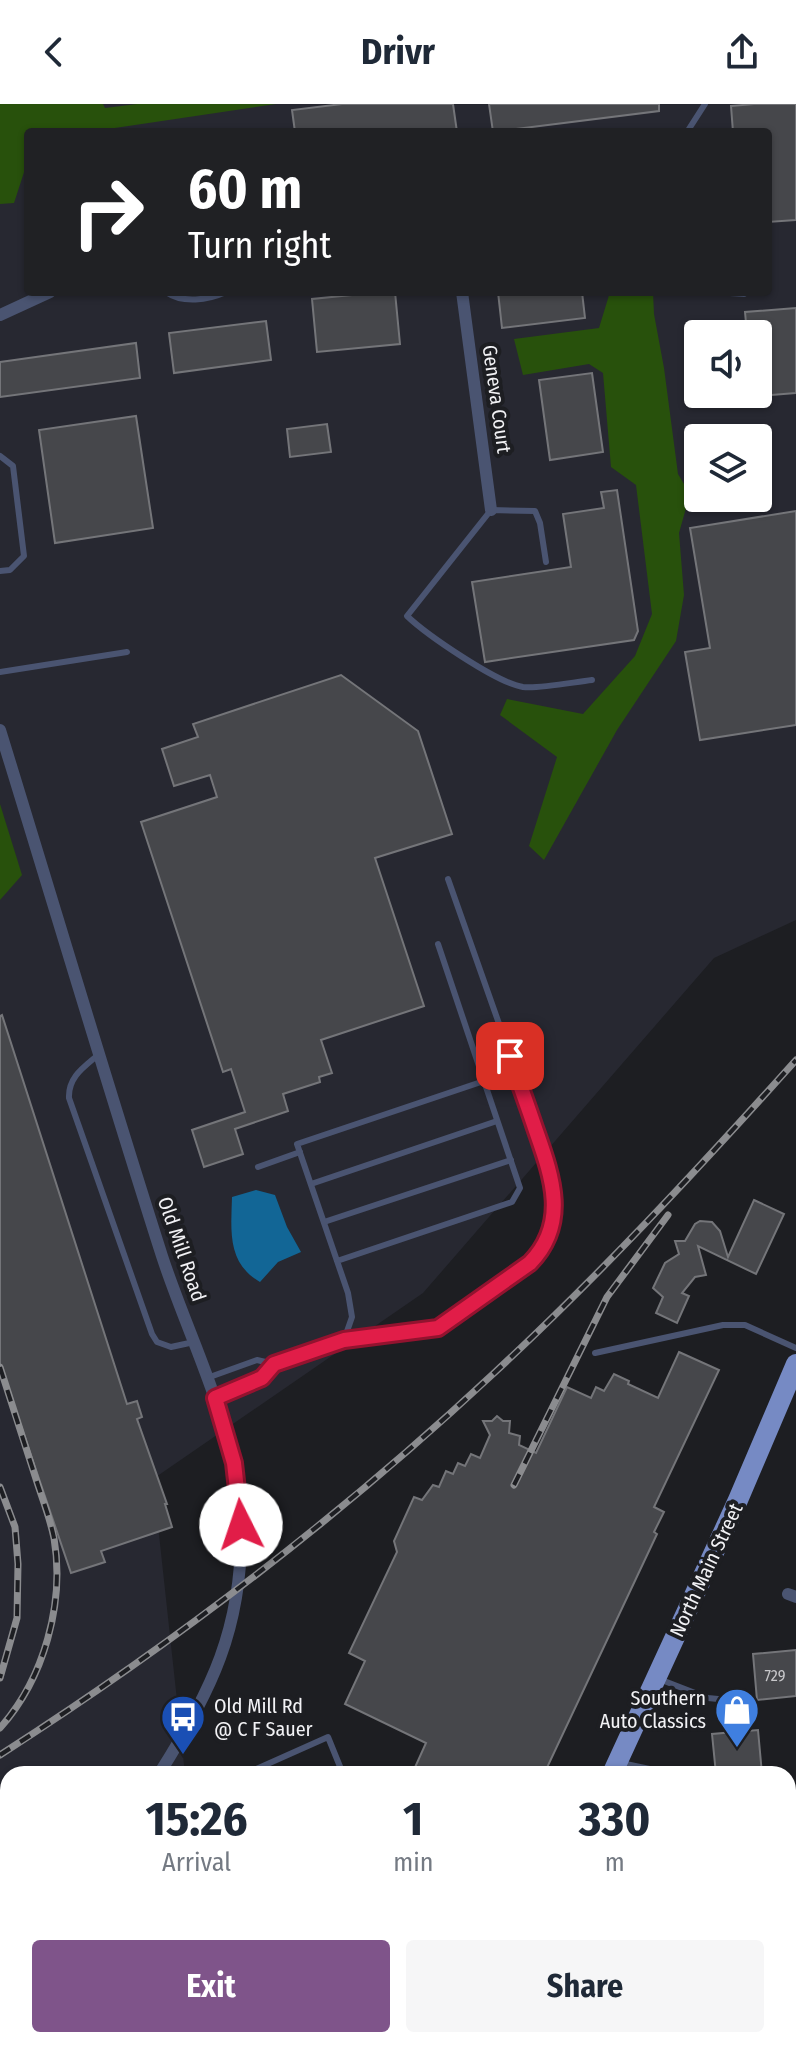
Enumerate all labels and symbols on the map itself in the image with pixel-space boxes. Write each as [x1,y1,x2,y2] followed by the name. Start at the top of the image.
[478,343,517,455] street label: Geneva Court
[476,1022,544,1090] pin
[153,1193,211,1305] street label: Old Mill Road
[199,1483,283,1567] position arrow
[665,1499,748,1641] street label: North Main Street
[764,1666,786,1685] house number: 729
[600,1686,706,1733] place label: Southern Auto Classics
[713,1686,761,1749] shop icon: Southern Auto Classics
[159,1693,207,1756] bus stop icon: Old Mill Rd @ C F Sauer
[214,1694,313,1741] place label: Old Mill Rd @ C F Sauer

